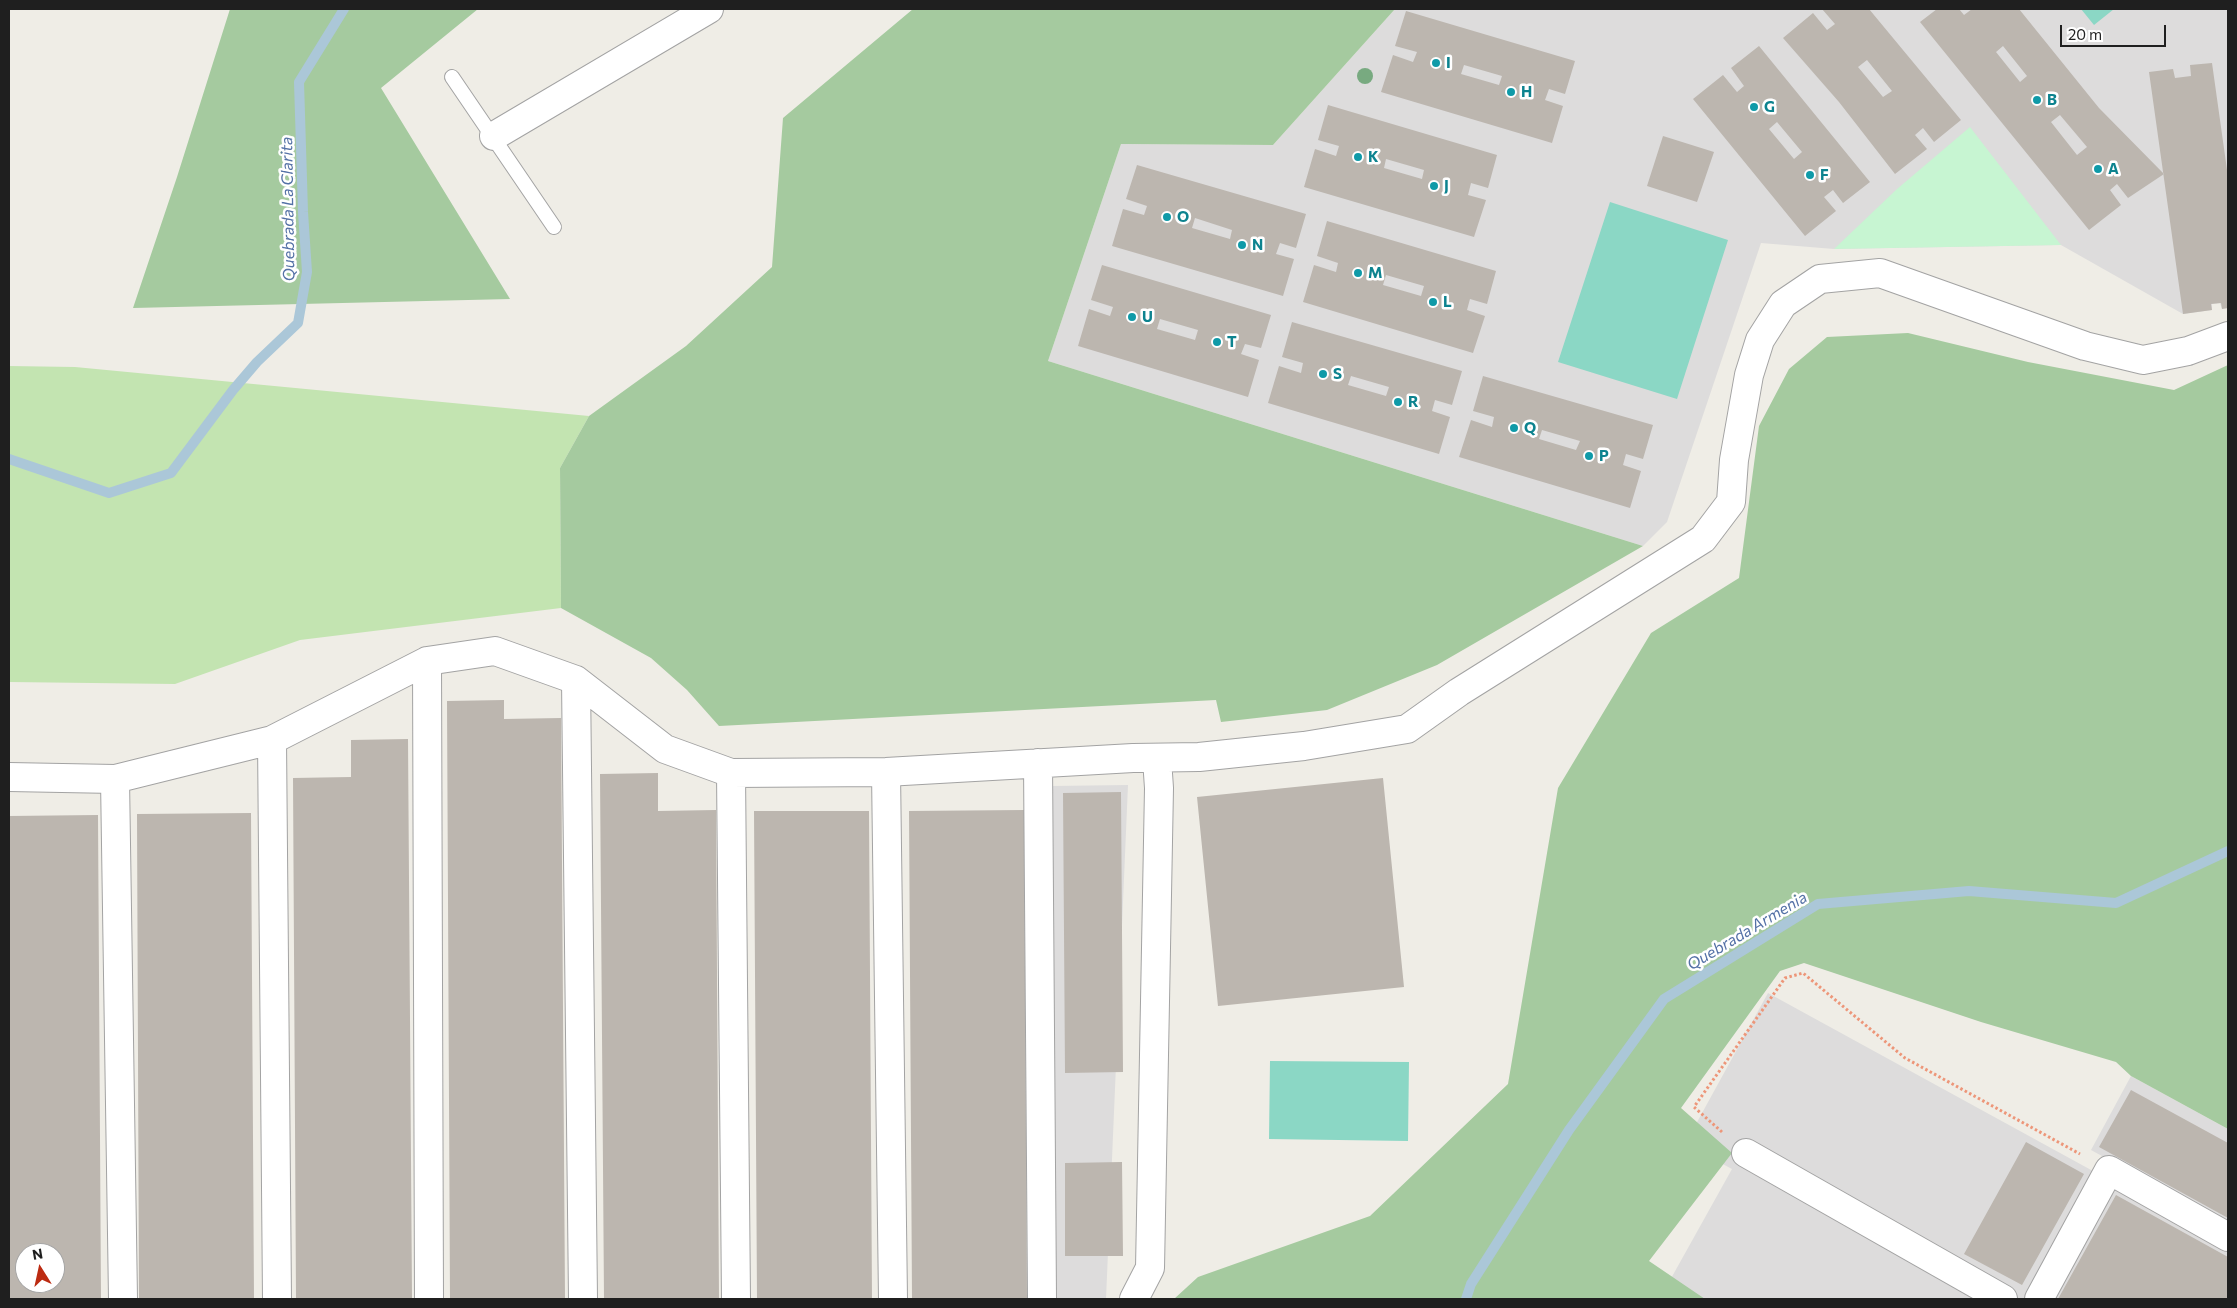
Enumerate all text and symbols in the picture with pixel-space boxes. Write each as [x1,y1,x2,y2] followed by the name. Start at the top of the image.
[2062,15,2168,47] scale bar
[2068,25,2102,43] text: 20 m
[1446,54,1451,72] place label: I
[1430,57,1442,69] marker: I
[1521,83,1532,101] place label: H
[1505,86,1517,98] marker: H
[2047,91,2057,109] place label: B
[2031,94,2043,106] marker: B
[1764,98,1775,116] place label: G
[1748,101,1760,113] marker: G
[277,137,299,281] water label: Quebrada La Clarita
[1368,148,1378,166] place label: K
[1352,151,1364,163] marker: K
[2108,160,2119,178] place label: A
[2092,163,2104,175] marker: A
[1820,166,1829,184] place label: F
[1804,169,1816,181] marker: F
[1444,177,1449,195] place label: J
[1428,180,1440,192] marker: J
[1177,208,1189,226] place label: O
[1161,211,1173,223] marker: O
[1252,236,1263,254] place label: N
[1236,239,1248,251] marker: N
[1368,264,1382,282] place label: M
[1352,267,1364,279] marker: M
[1443,293,1452,311] place label: L
[1427,296,1439,308] marker: L
[1142,308,1153,326] place label: U
[1126,311,1138,323] marker: U
[1227,333,1237,351] place label: T
[1211,336,1223,348] marker: T
[1333,365,1342,383] place label: S
[1317,368,1329,380] marker: S
[1408,393,1418,411] place label: R
[1392,396,1404,408] marker: R
[1524,419,1536,437] place label: Q
[1508,422,1520,434] marker: Q
[1599,447,1609,465] place label: P
[1583,450,1595,462] marker: P
[1683,888,1811,974] water label: Quebrada Armenia
[15,1243,65,1293] north arrow
[31,1244,44,1263] text: N

